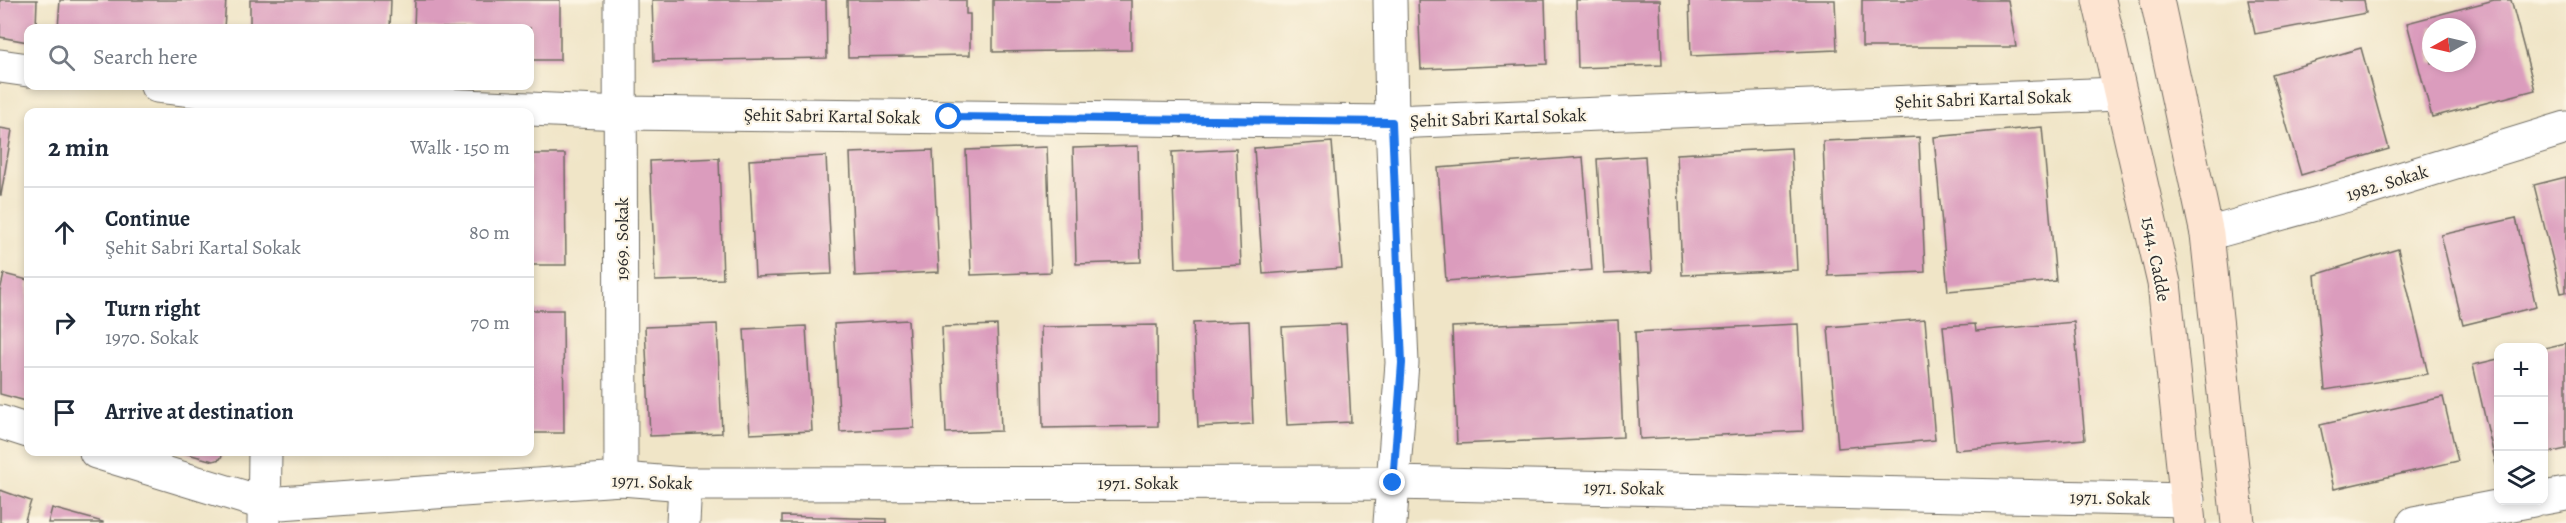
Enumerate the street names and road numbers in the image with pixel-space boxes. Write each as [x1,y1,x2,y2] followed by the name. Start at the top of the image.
[1894,84,2072,114] street label: Şehit Sabri Kartal Sokak
[744,102,920,130] street label: Şehit Sabri Kartal Sokak
[1409,103,1587,133] street label: Şehit Sabri Kartal Sokak
[2343,159,2431,207] street label: 1982. Sokak
[610,197,634,281] street label: 1969. Sokak
[2136,215,2176,303] street label: 1544. Cadde
[611,469,693,495] street label: 1971. Sokak
[1098,471,1178,495] street label: 1971. Sokak
[1583,475,1665,501] street label: 1971. Sokak
[2069,485,2151,511] street label: 1971. Sokak

